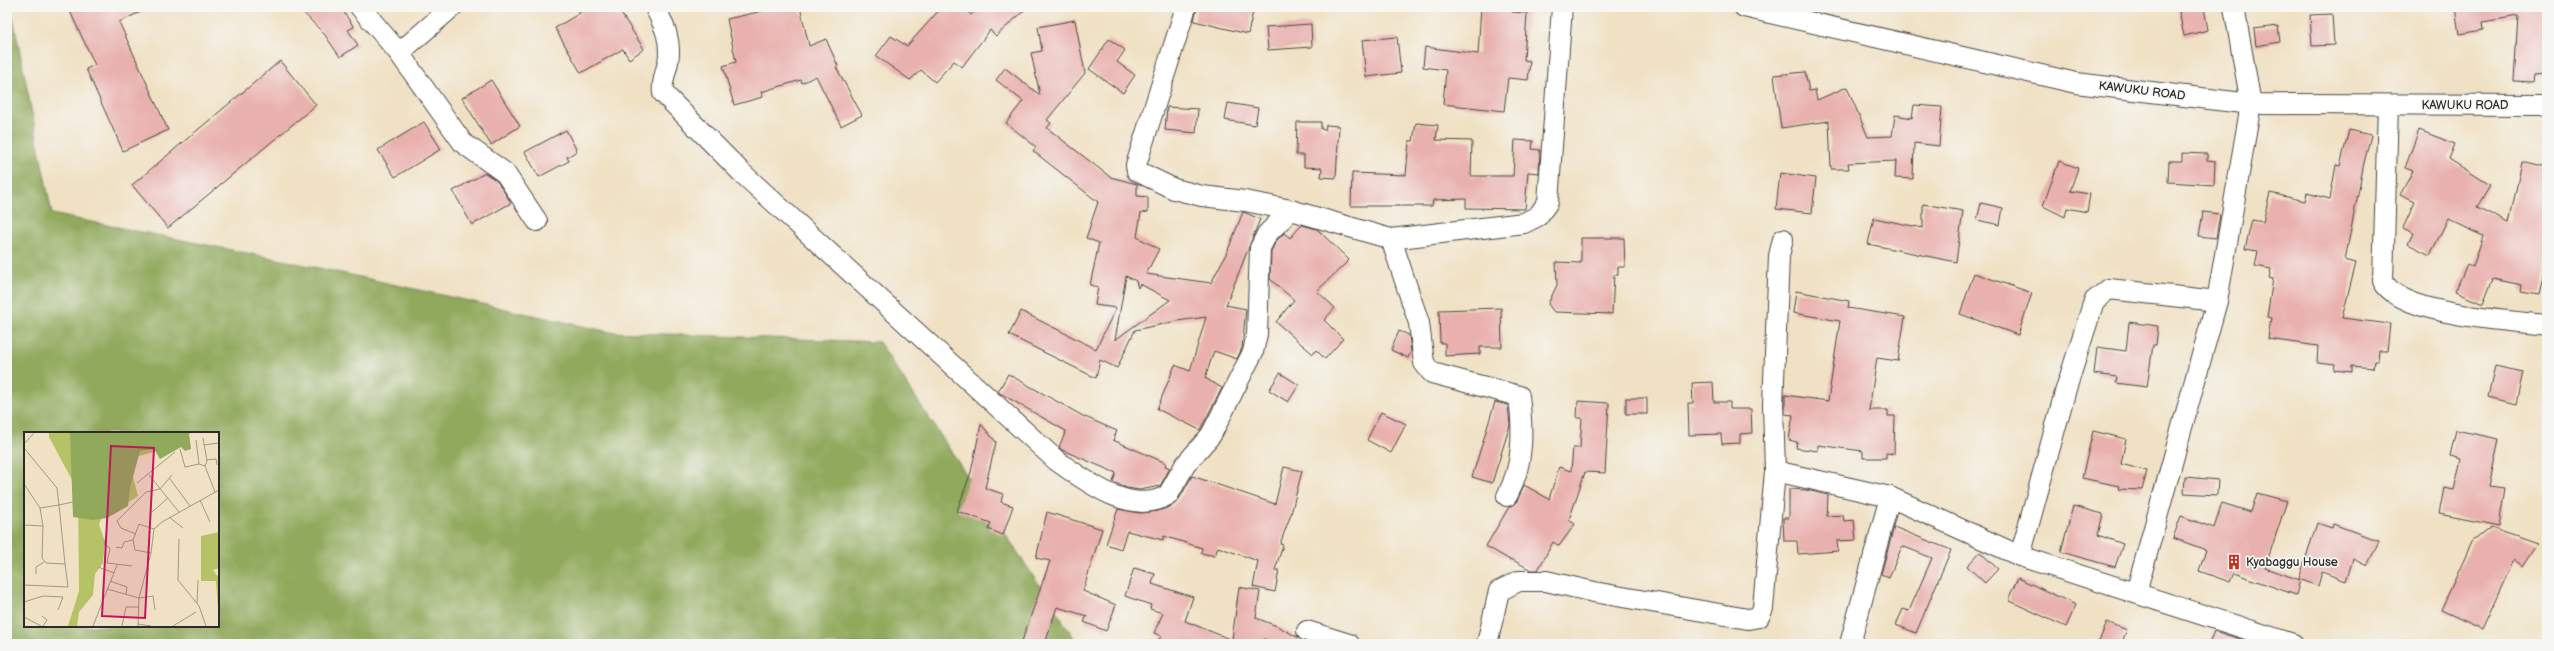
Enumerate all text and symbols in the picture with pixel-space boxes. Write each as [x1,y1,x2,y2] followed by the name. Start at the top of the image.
[2098,78,2186,104] street label: KAWUKU ROAD
[2421,98,2509,113] street label: KAWUKU ROAD
[24,432,219,627] inset map
[2225,553,2243,571] building icon: Kyabaggu House
[2246,555,2338,570] place label: Kyabaggu House

